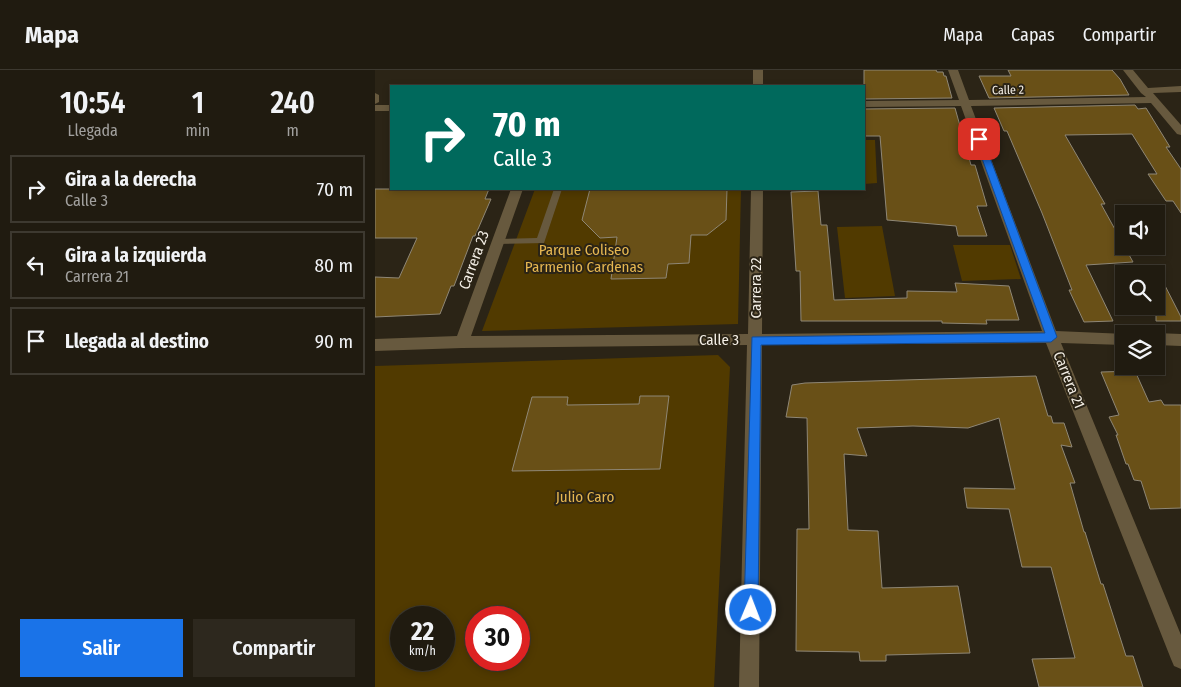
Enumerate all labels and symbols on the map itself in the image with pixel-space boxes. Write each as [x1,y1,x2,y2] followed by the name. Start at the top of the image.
[992,83,1024,97] street label: Calle 2
[958,118,1000,160] pin
[455,228,493,292] street label: Carrera 23
[525,241,643,276] park label: Parque Coliseo Parmenio Cardenas
[747,257,765,319] street label: Carrera 22
[699,331,739,349] street label: Calle 3
[1049,349,1089,411] street label: Carrera 21
[556,488,614,506] park label: Julio Caro
[724,583,776,635] position arrow
[465,606,530,671] speed limit sign: 30

